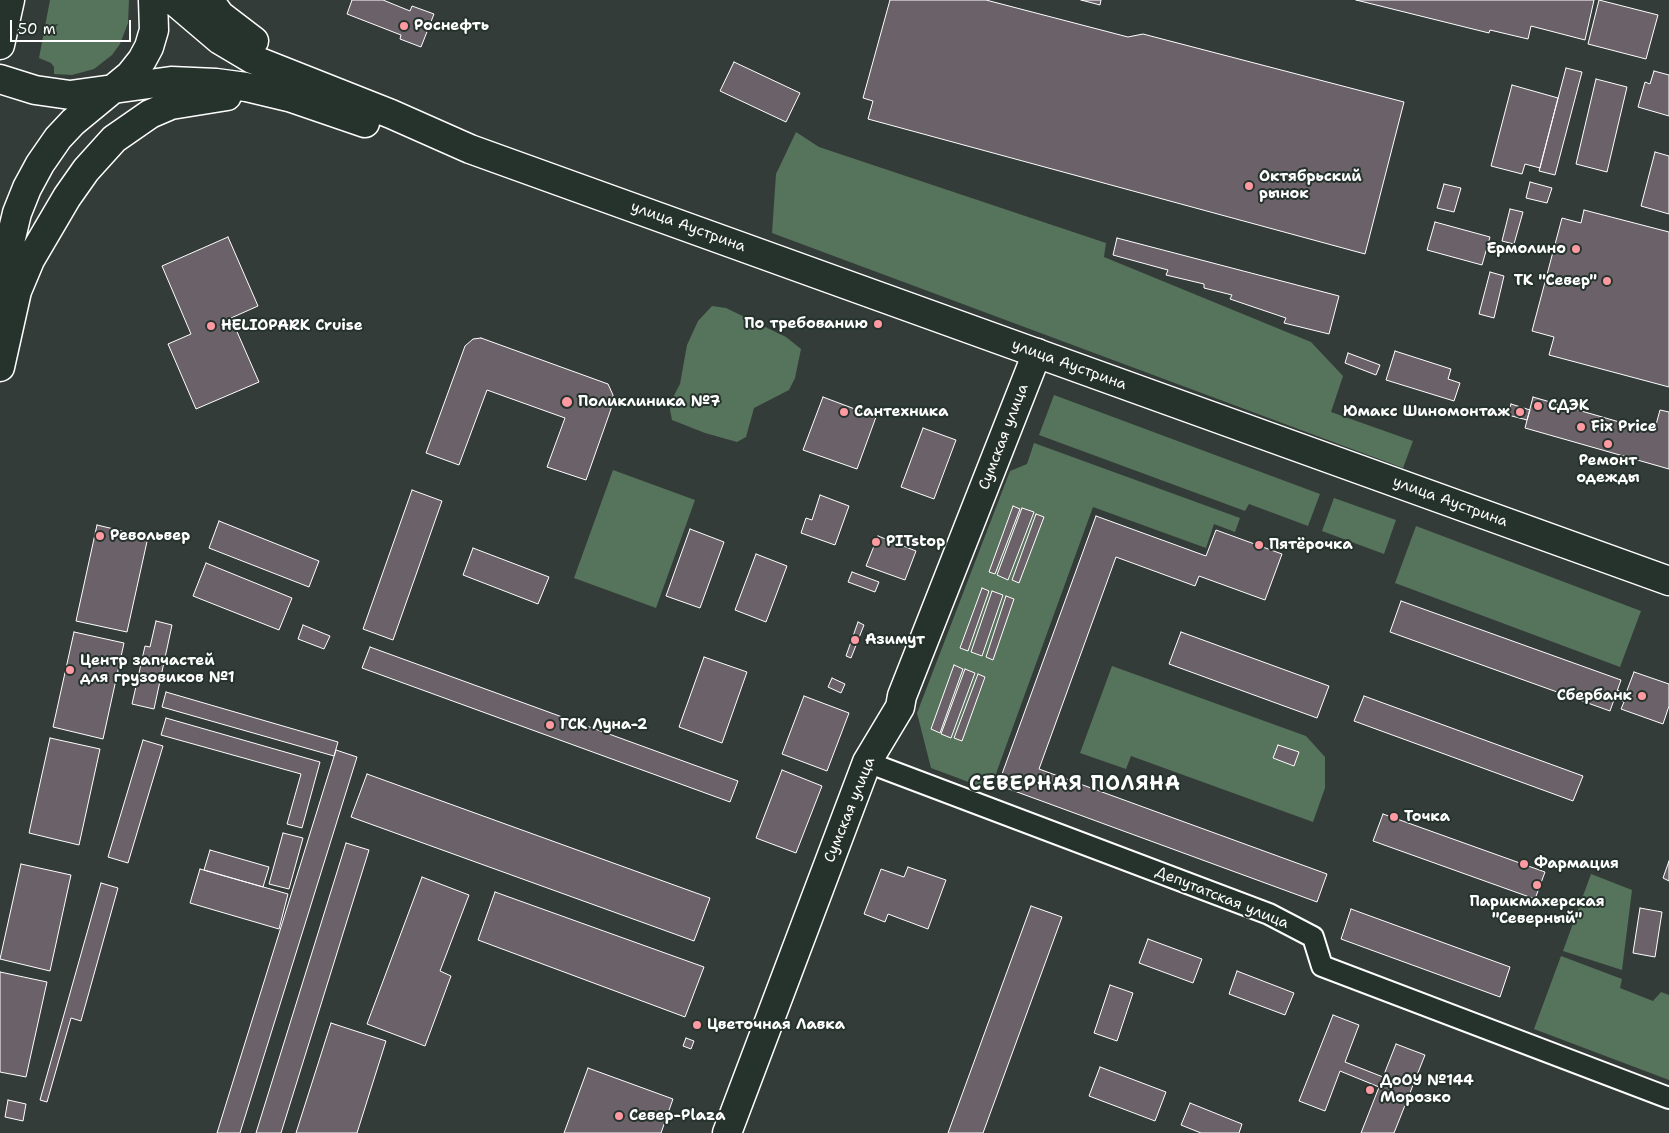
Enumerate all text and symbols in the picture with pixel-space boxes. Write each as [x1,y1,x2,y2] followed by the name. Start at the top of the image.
[12,10,134,42] scale bar
[414,17,489,35] place label: Роснефть
[18,19,56,39] text: 50 m
[398,20,410,32] marker: Роснефть
[1259,168,1362,203] place label: Октябрьский рынок
[1243,180,1255,192] marker: Октябрьский рынок
[628,198,748,256] street label: улица Аустрина
[1486,240,1566,258] place label: Ермолино
[1570,243,1582,255] marker: Ермолино
[1514,272,1597,290] place label: ТК "Север"
[1601,275,1613,287] marker: ТК "Север"
[744,315,868,333] place label: По требованию
[221,317,363,335] place label: HELIOPARK Cruise
[872,318,884,330] marker: По требованию
[205,320,217,332] marker: HELIOPARK Cruise
[1009,336,1129,394] street label: улица Аустрина
[976,381,1032,493] street label: Сумская улица
[578,393,720,411] place label: Поликлиника №7
[560,395,574,409] marker: Поликлиника №7
[1548,397,1589,415] place label: СДЭК
[1532,400,1544,412] marker: СДЭК
[854,403,948,421] place label: Сантехника
[1343,403,1510,421] place label: Юмакс Шиномонтаж
[838,406,850,418] marker: Сантехника
[1514,406,1526,418] marker: Юмакс Шиномонтаж
[1591,418,1657,436] place label: Fix Price
[1575,421,1587,433] marker: Fix Price
[1602,438,1614,450] marker: Ремонт одежды
[1576,452,1640,487] place label: Ремонт одежды
[1390,473,1510,531] street label: улица Аустрина
[110,527,190,545] place label: Револьвер
[94,530,106,542] marker: Револьвер
[886,533,945,551] place label: PITstop
[870,536,882,548] marker: PITstop
[1269,536,1353,554] place label: Пятёрочка
[1253,539,1265,551] marker: Пятёрочка
[865,631,925,649] place label: Азимут
[849,634,861,646] marker: Азимут
[80,652,235,687] place label: Центр запчастей для грузовиков №1
[64,664,76,676] marker: Центр запчастей для грузовиков №1
[1557,687,1632,705] place label: Сбербанк
[1636,690,1648,702] marker: Сбербанк
[560,716,647,734] place label: ГСК Луна-2
[544,719,556,731] marker: ГСК Луна-2
[821,755,879,865] street label: Сумская улица
[967,773,1183,797] district label: СЕВЕРНАЯ ПОЛЯНА
[1404,808,1450,826] place label: Точка
[1388,811,1400,823] marker: Точка
[1534,855,1619,873] place label: Фармация
[1518,858,1530,870] marker: Фармация
[1153,863,1291,933] street label: Депутатская улица
[1531,879,1543,891] marker: Парикмахерская "Северный"
[1469,893,1605,928] place label: Парикмахерская "Северный"
[707,1016,845,1034] place label: Цветочная Лавка
[691,1019,703,1031] marker: Цветочная Лавка
[1380,1072,1474,1107] place label: ДоОУ №144 Морозко
[1364,1084,1376,1096] marker: ДоОУ №144 Морозко
[629,1107,725,1125] place label: Север-Plaza
[613,1110,625,1122] marker: Север-Plaza

